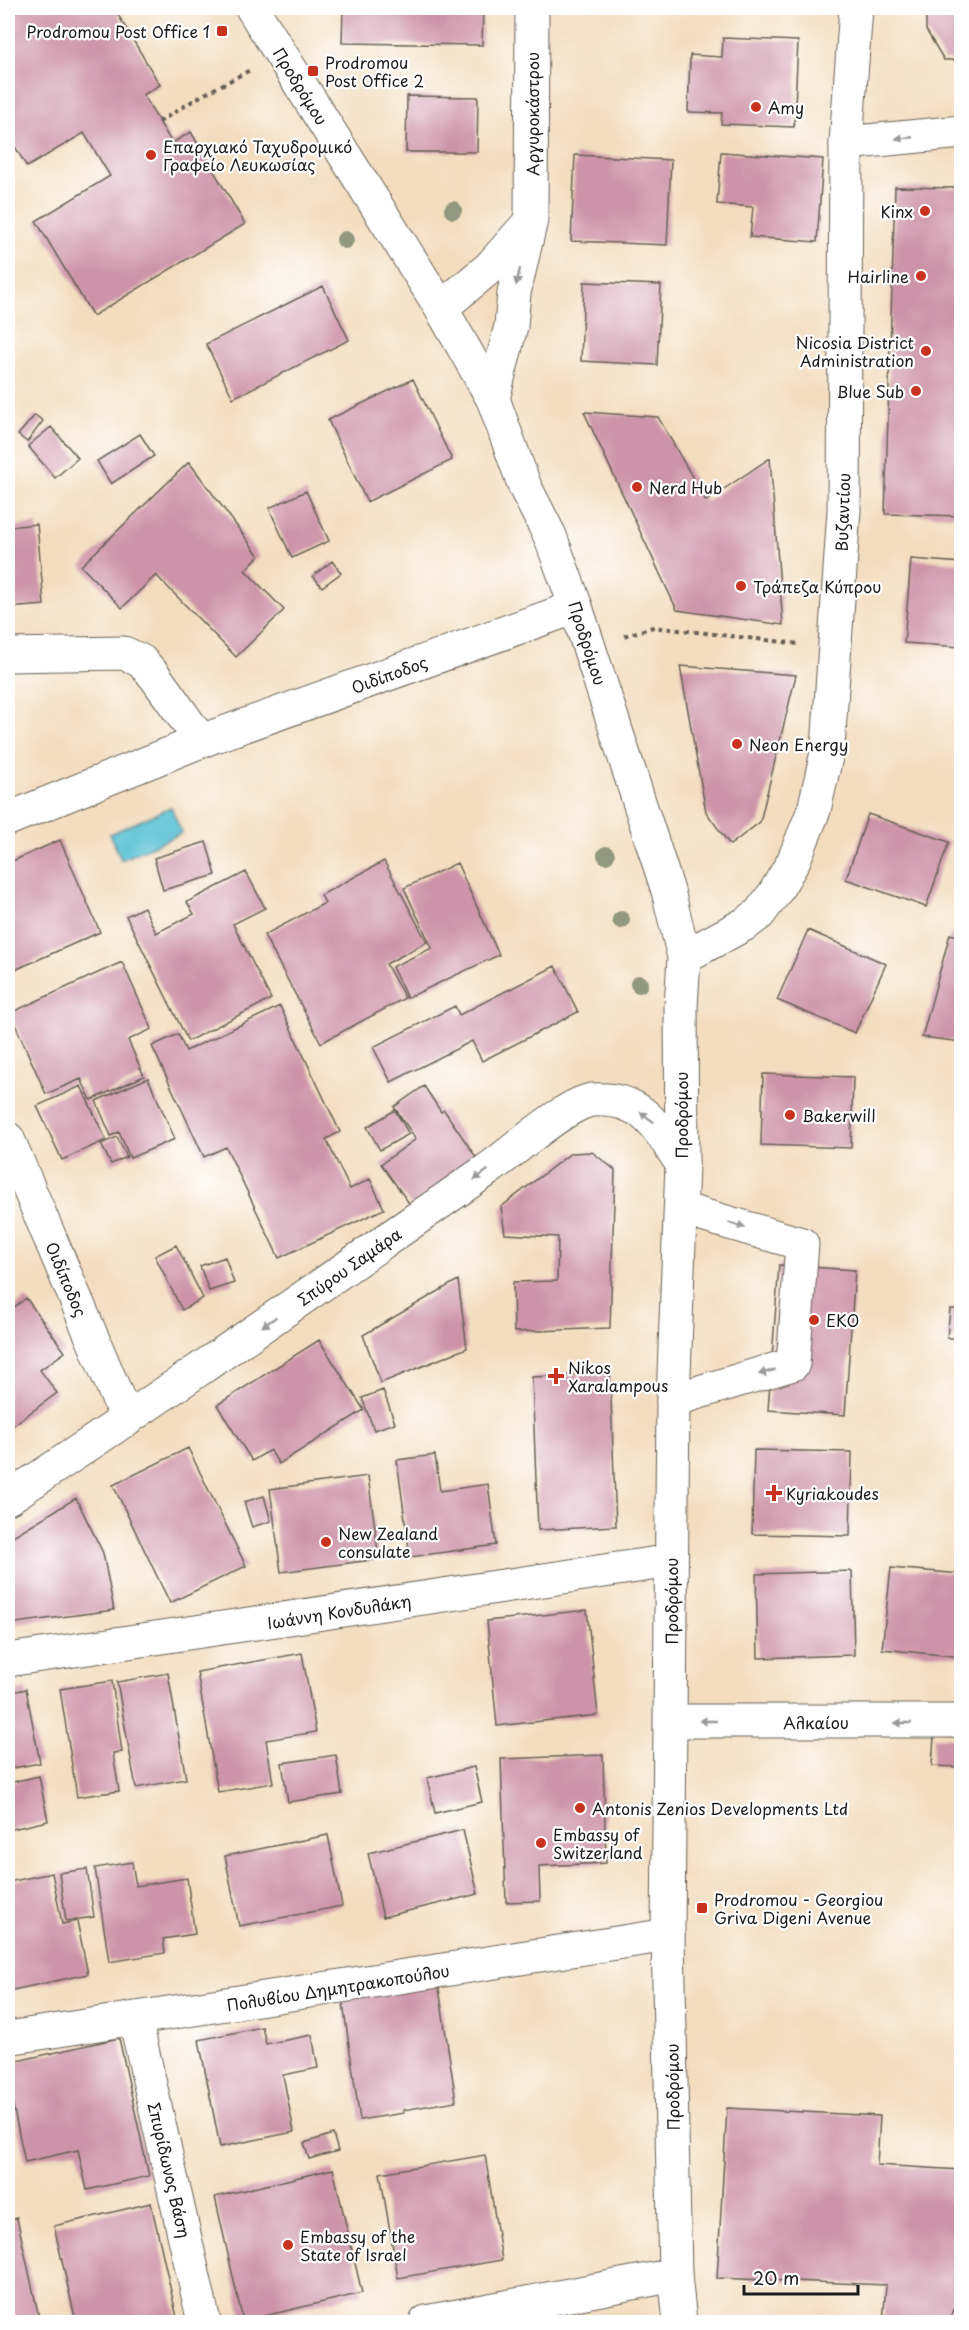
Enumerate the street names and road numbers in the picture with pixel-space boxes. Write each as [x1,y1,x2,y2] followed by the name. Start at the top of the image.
[268,43,334,129] street label: Προδρόμου
[520,52,544,176] street label: Αργυροκάστρου
[829,472,855,552] street label: Βυζαντίου
[563,598,613,688] street label: Προδρόμου
[348,649,430,699] street label: Οιδίποδος
[669,1072,693,1158] street label: Προδρόμου
[292,1221,406,1311] street label: Σπύρου Σαμάρα
[40,1238,94,1320] street label: Οιδίποδος
[659,1558,683,1644] street label: Προδρόμου
[265,1588,413,1634] street label: Ιωάννη Κονδυλάκη
[783,1710,849,1734] street label: Αλκαίου
[225,1958,451,2016] street label: Πολυβίου Δημητρακοπούλου
[659,2043,685,2131] street label: Προδρόμου
[143,2100,197,2240] street label: Σπυρίδωνος Βάση

